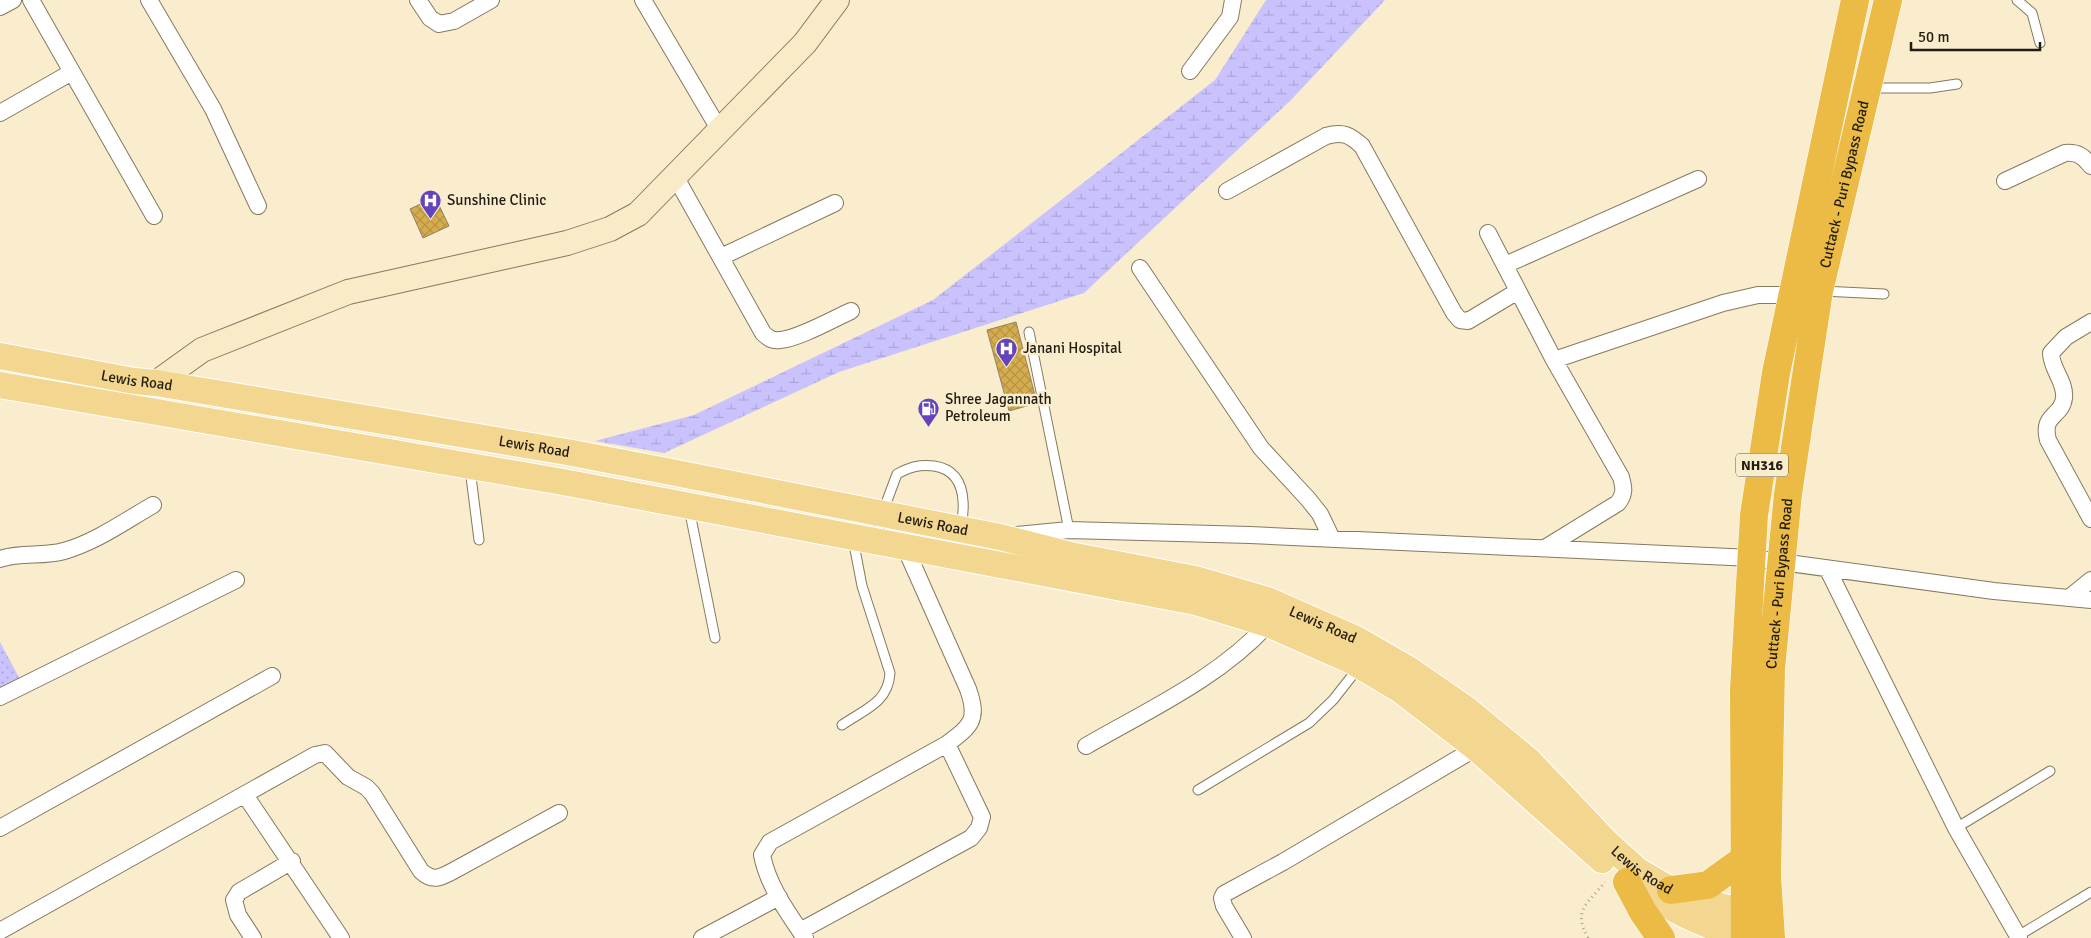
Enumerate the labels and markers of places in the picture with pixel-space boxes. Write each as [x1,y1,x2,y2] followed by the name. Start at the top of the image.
[419,188,443,219] hospital icon: Sunshine Clinic
[447,191,546,209] place label: Sunshine Clinic
[995,336,1019,367] hospital icon: Janani Hospital
[1023,339,1122,357] place label: Janani Hospital
[945,390,1052,425] place label: Shree Jagannath Petroleum
[917,396,941,427] fuel station icon: Shree Jagannath Petroleum

